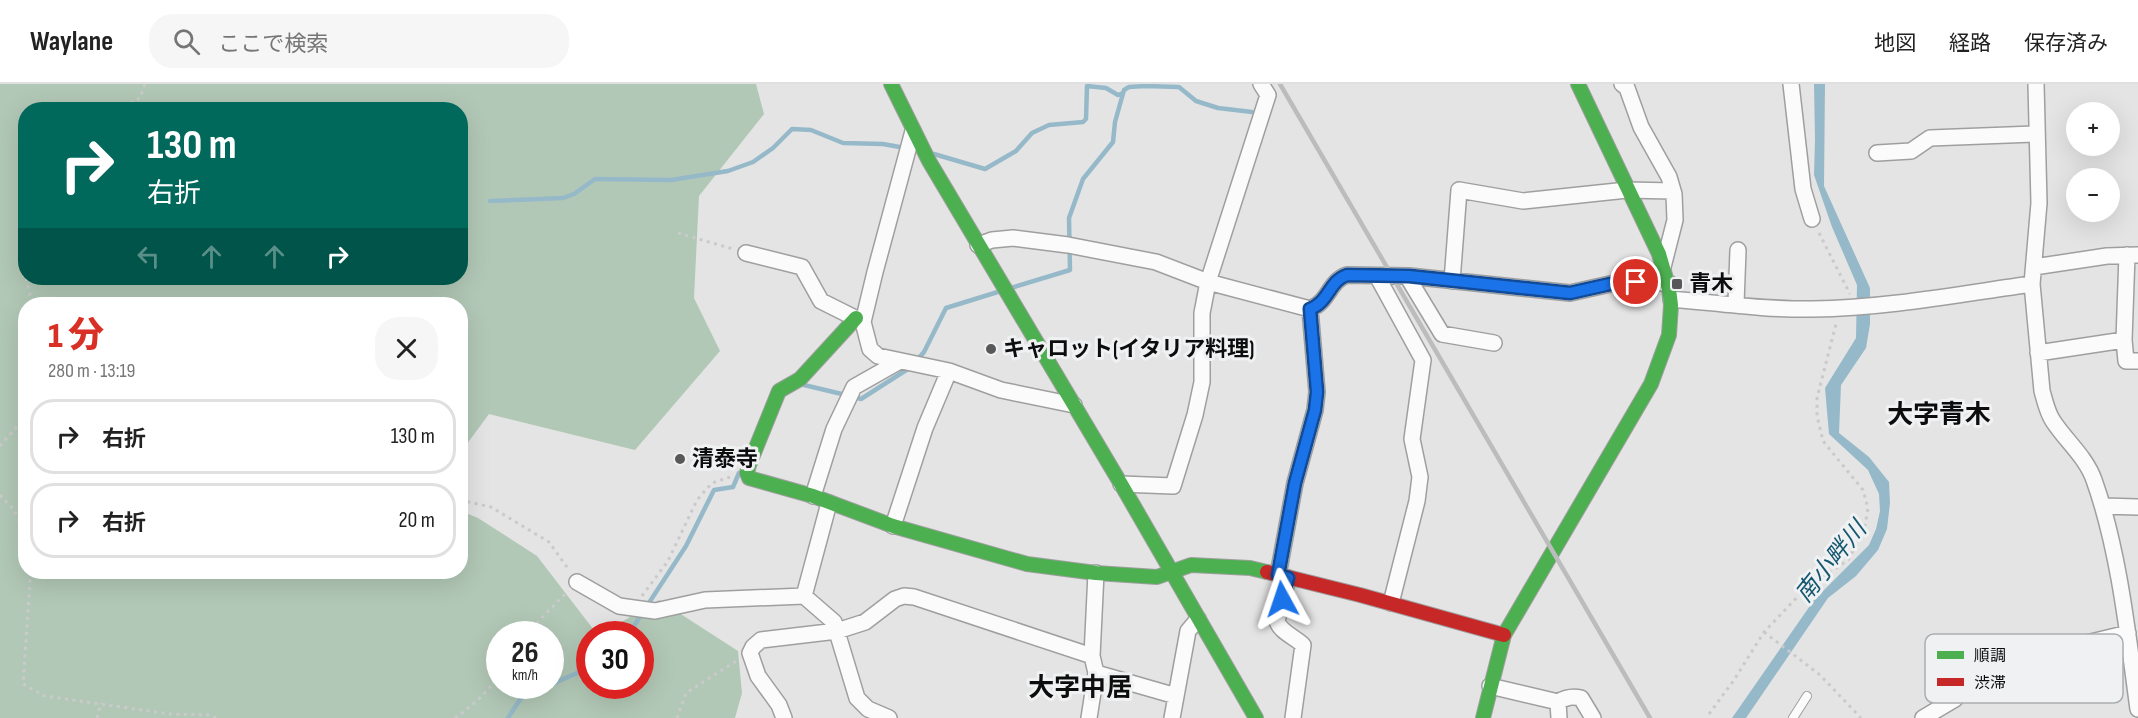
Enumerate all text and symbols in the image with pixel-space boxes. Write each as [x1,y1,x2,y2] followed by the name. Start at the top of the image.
[149,14,569,68] search box
[30,25,113,58] text: Waylane
[170,25,203,58] icon: search
[218,31,328,58] text: ここで検索
[1874,31,1916,56] text: 地図
[1949,31,1991,56] text: 経路
[2024,31,2108,56] text: 保存済み
[2066,102,2120,222] map controls
[2066,102,2120,156] button: +
[147,120,237,171] text: 130 m
[48,126,126,204] icon: right
[2066,168,2120,222] button: −
[147,178,201,210] text: 右折
[132,240,165,273] icon: left
[195,240,228,273] icon: ahead
[258,240,291,273] icon: ahead
[321,240,354,273] icon: right
[1610,256,1661,307] pin
[1619,265,1652,298] icon: arrive
[1689,271,1733,298] place label: 青木
[1670,277,1684,291] marker: 青木
[48,315,104,358] text: 1 分
[375,317,438,380] button: close
[1003,336,1254,363] place label: キャロット(イタリア料理)
[984,342,998,356] marker: キャロット(イタリア料理)
[48,359,135,383] text: 280 m · 13:19
[1887,400,1991,431] district label: 大字青木
[51,420,84,453] icon: right
[391,423,435,450] text: 130 m
[102,426,146,453] text: 右折
[692,446,758,473] place label: 清泰寺
[673,452,687,466] marker: 清泰寺
[51,504,84,537] icon: right
[399,507,435,534] text: 20 m
[102,510,146,537] text: 右折
[1790,513,1874,608] water label: 南小畔川
[1250,567,1314,631] position arrow
[576,621,654,699] speed limit sign: 30
[1925,634,2123,703] legend
[511,635,539,671] text: 26
[1974,647,2006,666] text: 順調
[512,666,538,685] text: km/h
[1028,673,1132,704] district label: 大字中居
[1974,674,2006,693] text: 渋滞

